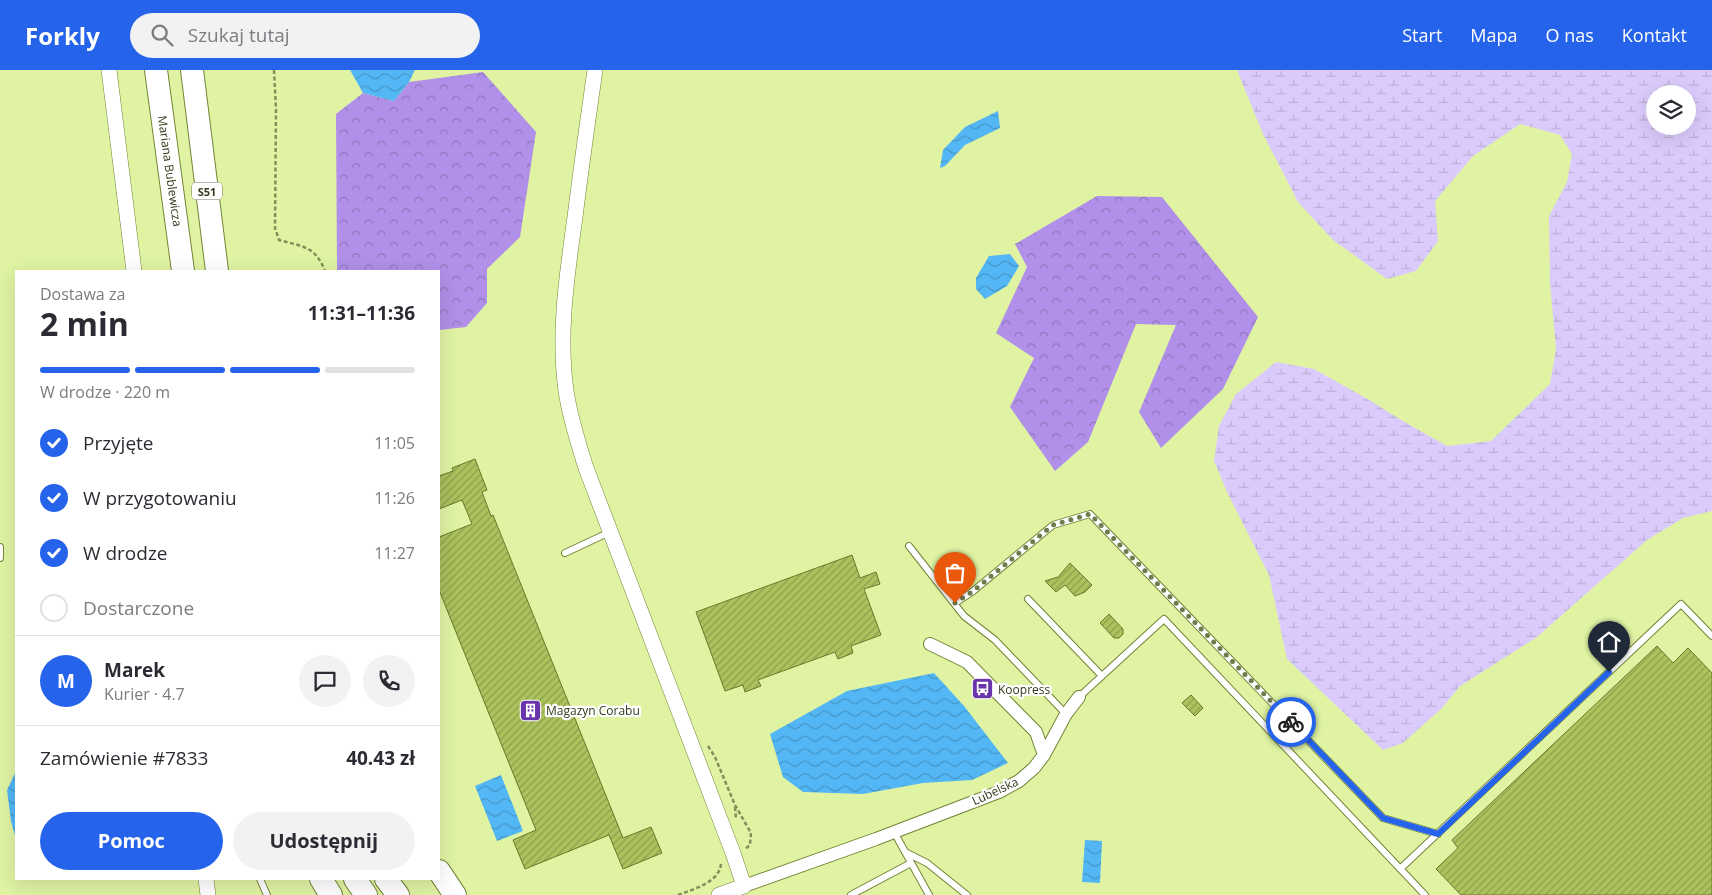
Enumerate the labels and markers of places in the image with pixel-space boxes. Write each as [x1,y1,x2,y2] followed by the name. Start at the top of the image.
[934,552,976,603] pin
[1588,621,1630,672] pin
[970,677,994,701] bus stop icon: Koopress
[998,681,1050,698] place label: Koopress
[518,698,542,722] building icon: Magazyn Corabu
[546,702,640,719] place label: Magazyn Corabu

